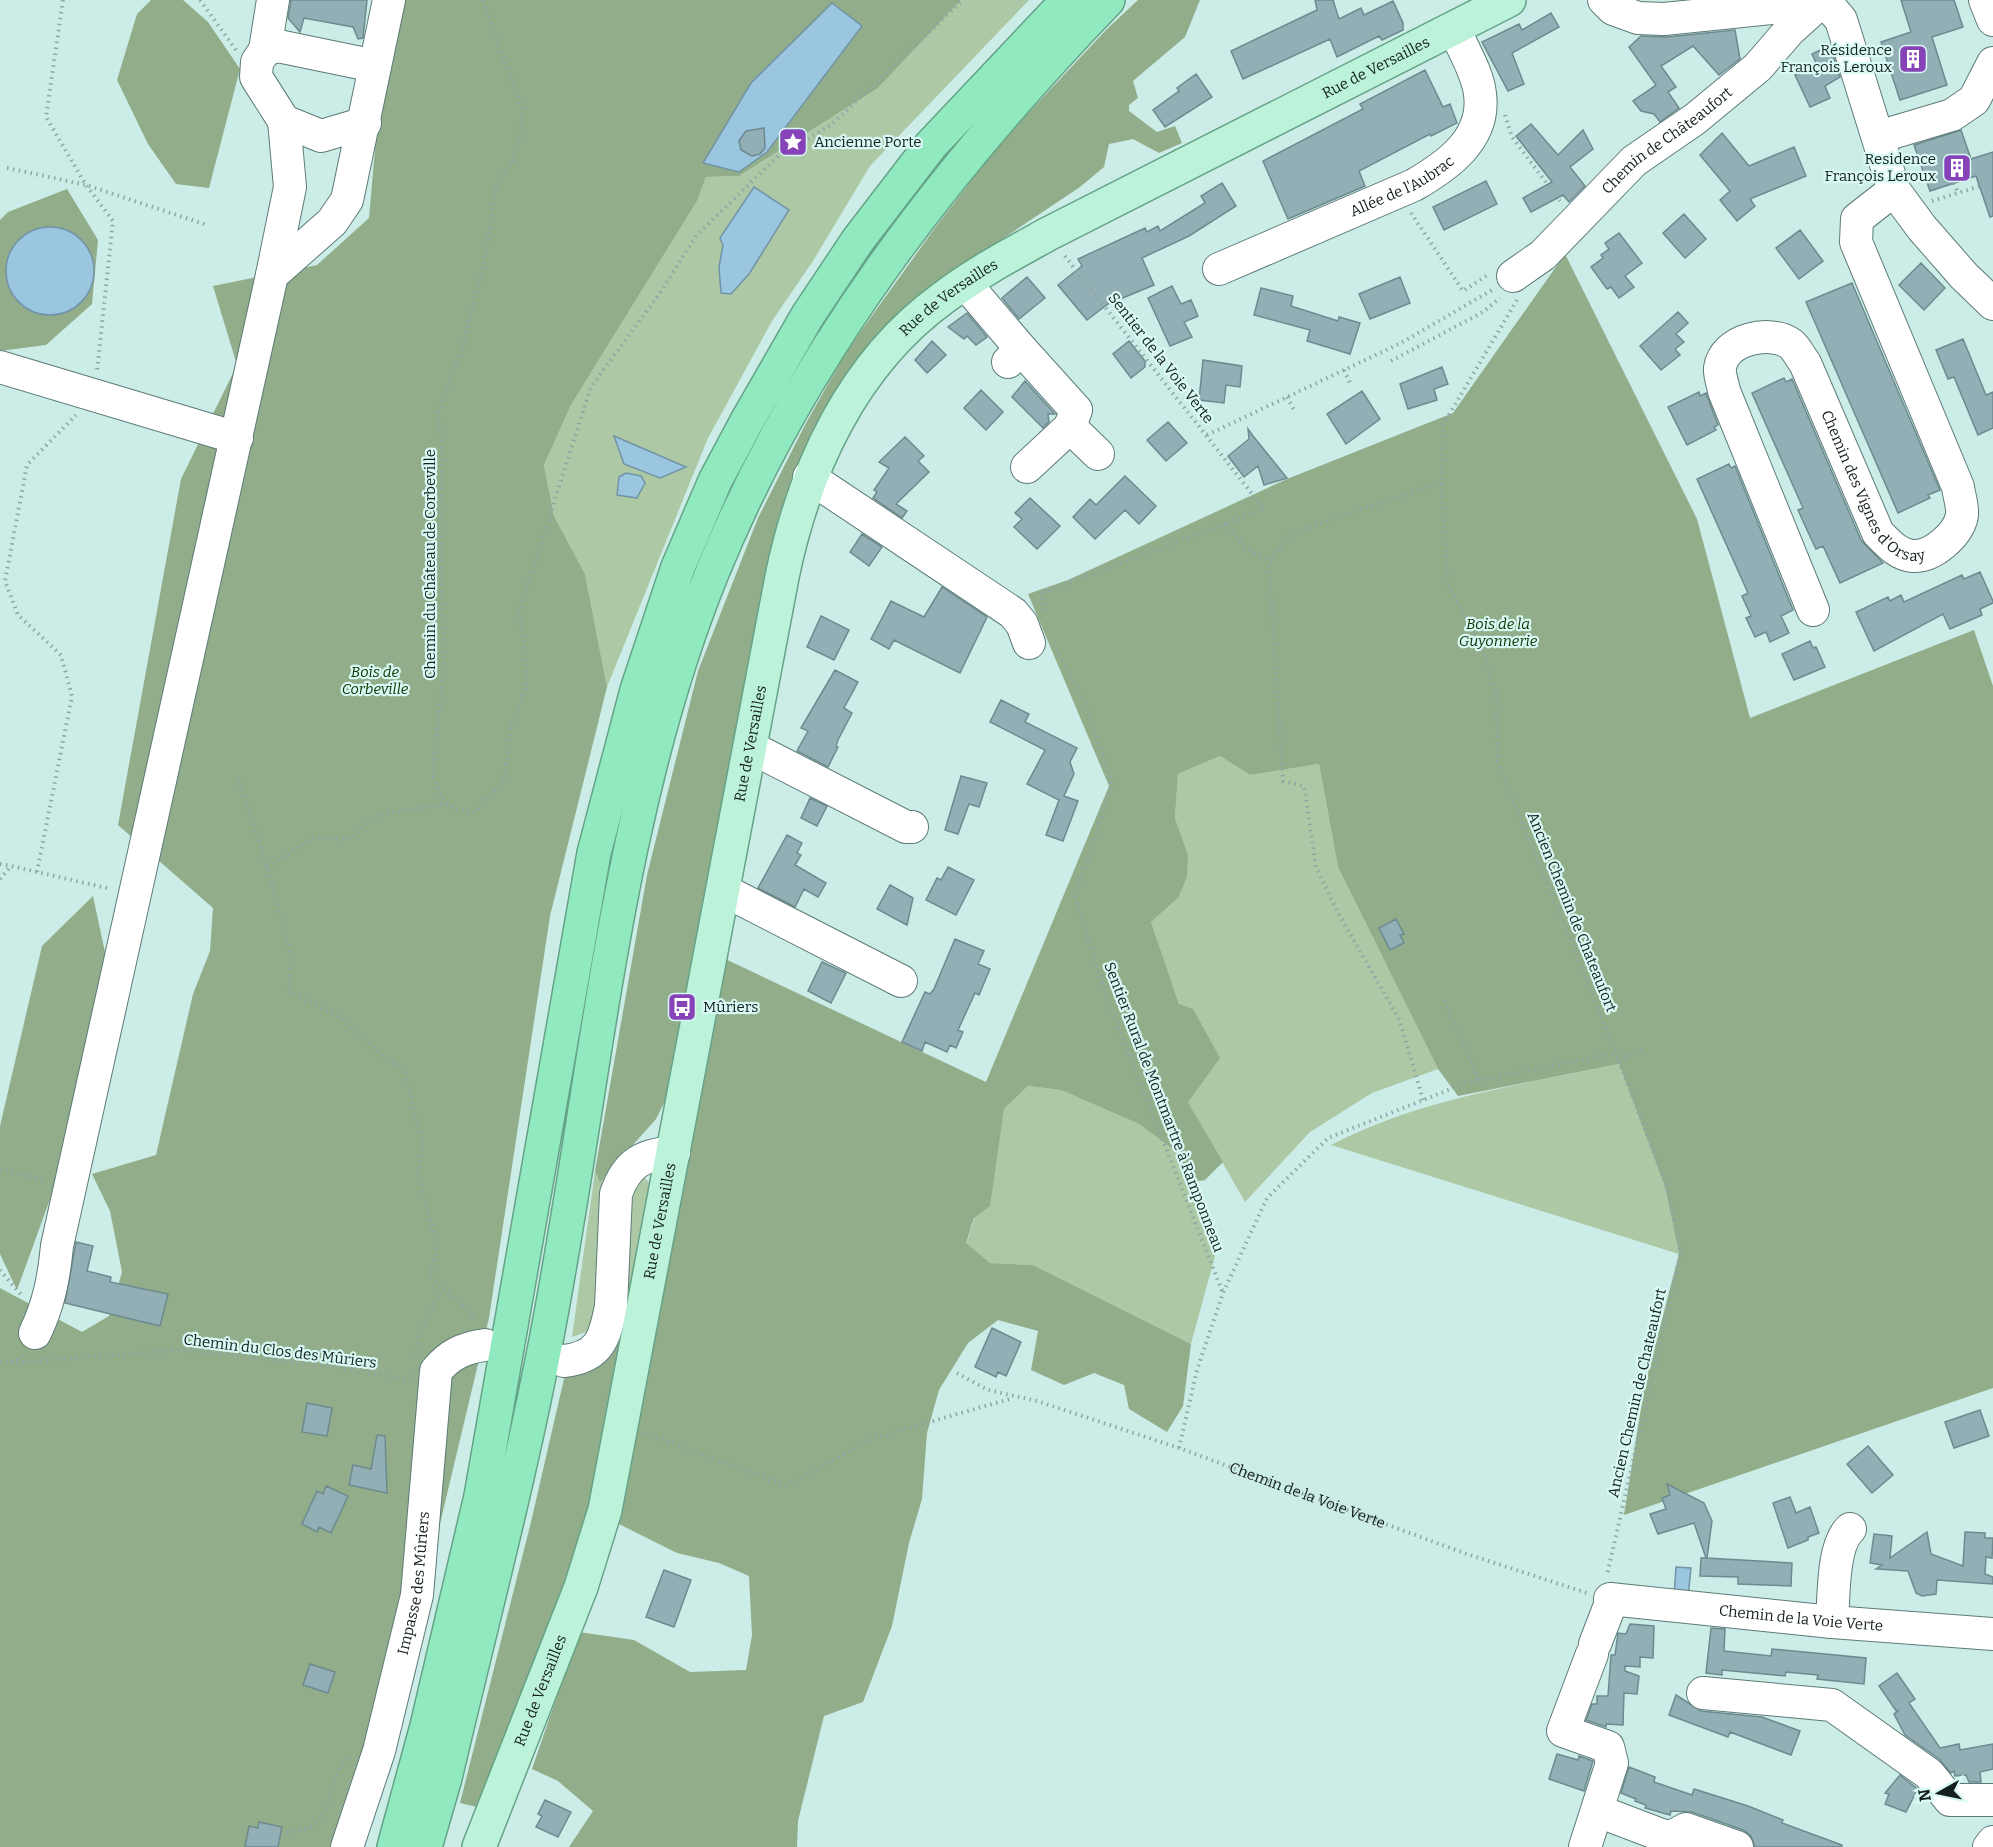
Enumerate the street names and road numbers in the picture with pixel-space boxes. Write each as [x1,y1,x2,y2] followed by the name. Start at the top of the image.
[1319,33,1433,102] street label: Rue de Versailles
[1598,83,1736,198] street label: Chemin de Châteaufort
[1347,152,1458,221] street label: Allée de l'Aubrac
[895,255,1001,340] street label: Rue de Versailles
[1104,289,1218,427] street label: Sentier de la Voie Verte
[1817,407,1927,565] street label: Chemin des Vignes d'Orsay
[421,449,439,679] street label: Chemin du Château de Corbeville
[731,684,770,803] street label: Rue de Versailles
[1524,809,1621,1015] street label: Ancien Chemin de Chateaufort
[1100,959,1228,1255] street label: Sentier Rural de Montmartre à Ramponneau
[640,1161,680,1281] street label: Rue de Versailles
[1604,1286,1670,1499] street label: Ancien Chemin de Chateaufort
[183,1330,377,1372] street label: Chemin du Clos des Mûriers
[1227,1458,1388,1532] street label: Chemin de la Voie Verte
[394,1511,433,1657] street label: Impasse des Mûriers
[1718,1601,1884,1635] street label: Chemin de la Voie Verte
[510,1632,570,1749] street label: Rue de Versailles

